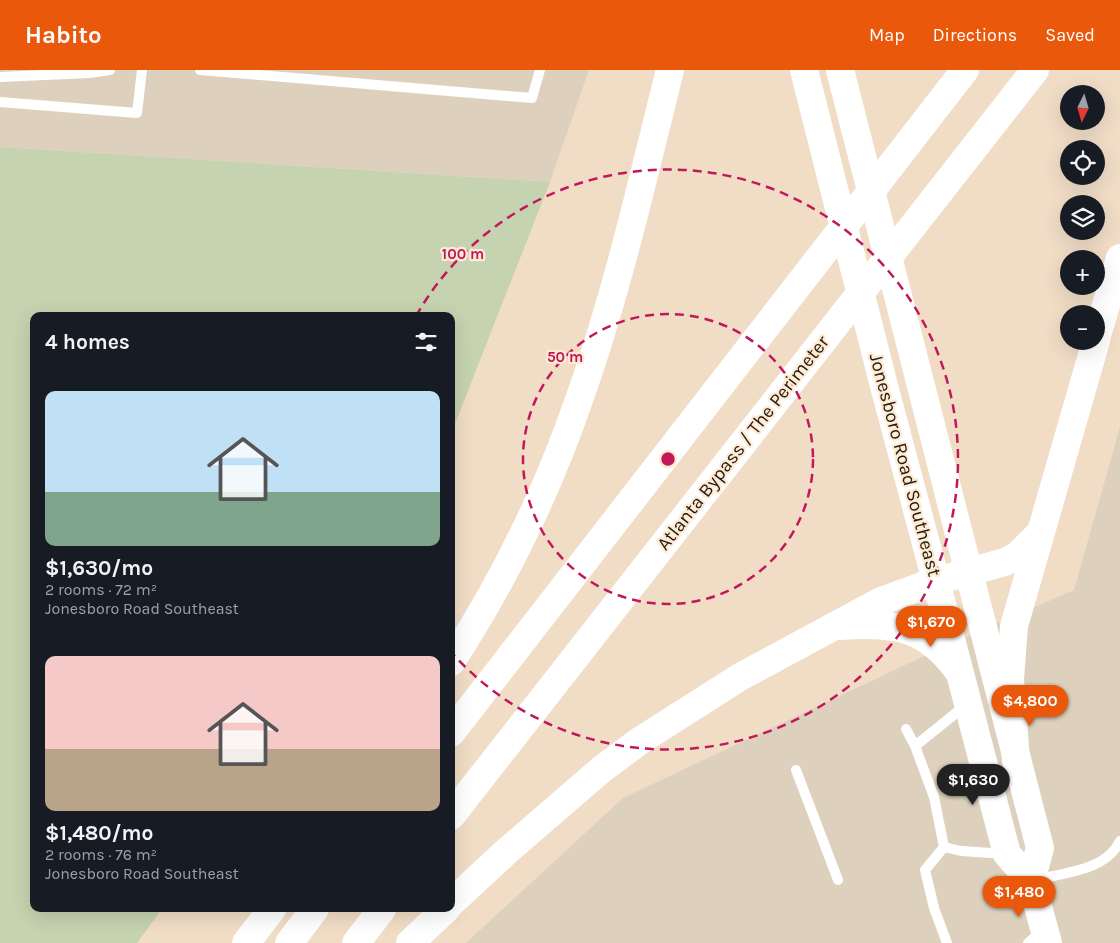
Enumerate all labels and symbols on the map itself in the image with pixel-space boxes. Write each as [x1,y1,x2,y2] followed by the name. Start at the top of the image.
[1060,85,1105,130] north arrow
[442,245,484,263] text: 100 m
[652,331,834,555] street label: Atlanta Bypass / The Perimeter
[547,348,583,366] text: 50 m
[865,351,945,579] street label: Jonesboro Road Southeast
[659,450,677,468] centre of rings
[890,606,972,648] pin: $1,670
[989,684,1071,727] pin: $4,800
[932,764,1014,806] pin: $1,630
[978,876,1060,918] pin: $1,480

